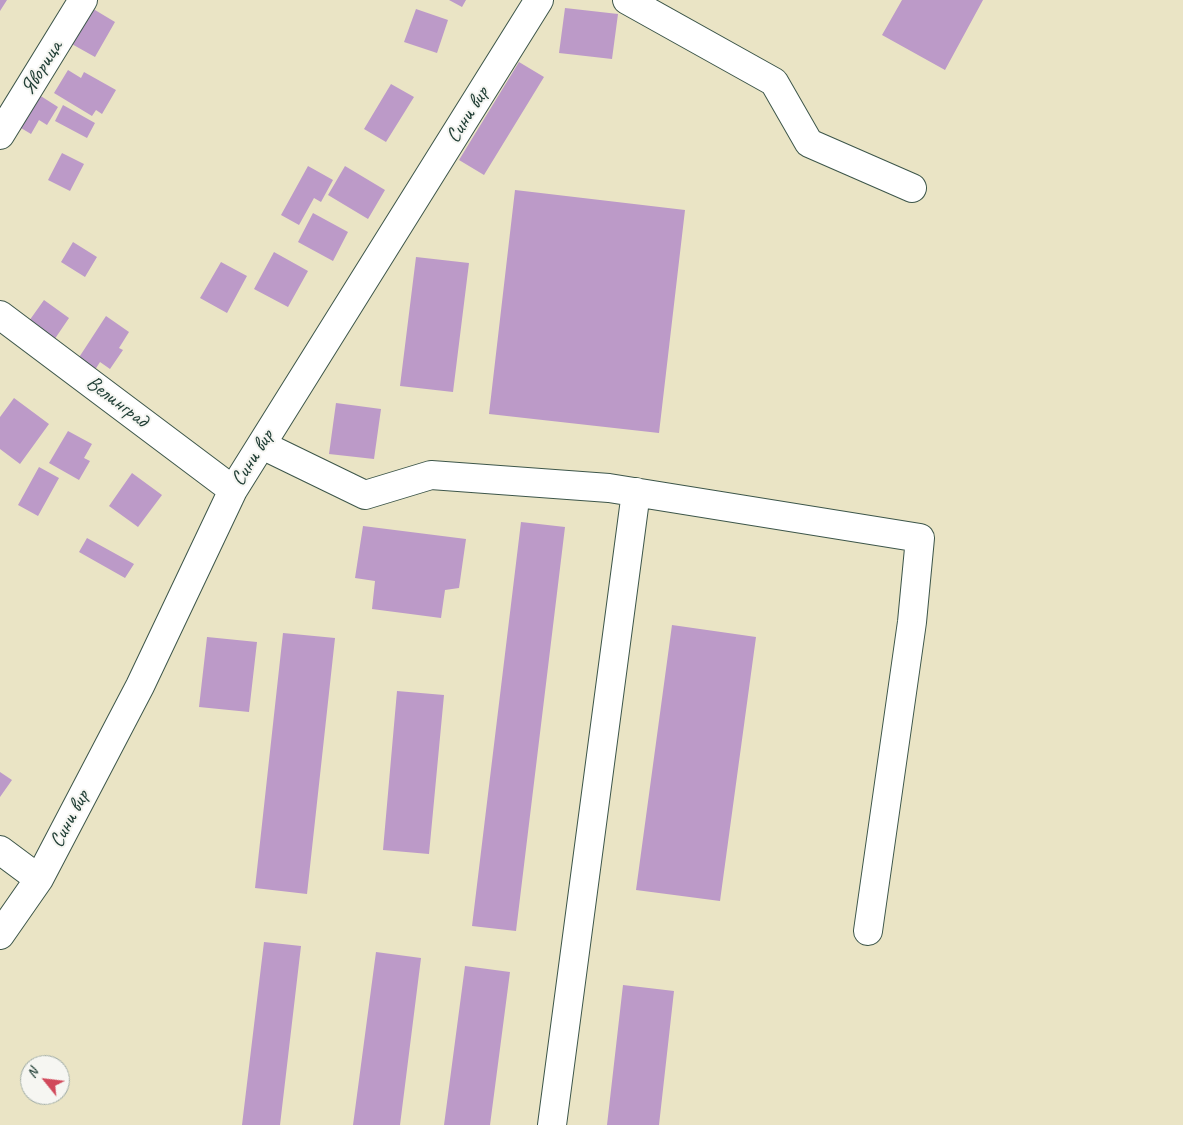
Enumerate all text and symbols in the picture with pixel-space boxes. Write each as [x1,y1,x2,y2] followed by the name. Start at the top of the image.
[16,36,68,100] street label: Яворица
[441,82,495,148] street label: Сини вир
[81,370,153,434] street label: Велинград
[226,425,280,491] street label: Сини вир
[44,786,96,852] street label: Сини вир
[20,1055,70,1105] north arrow
[23,1065,42,1081] text: N

